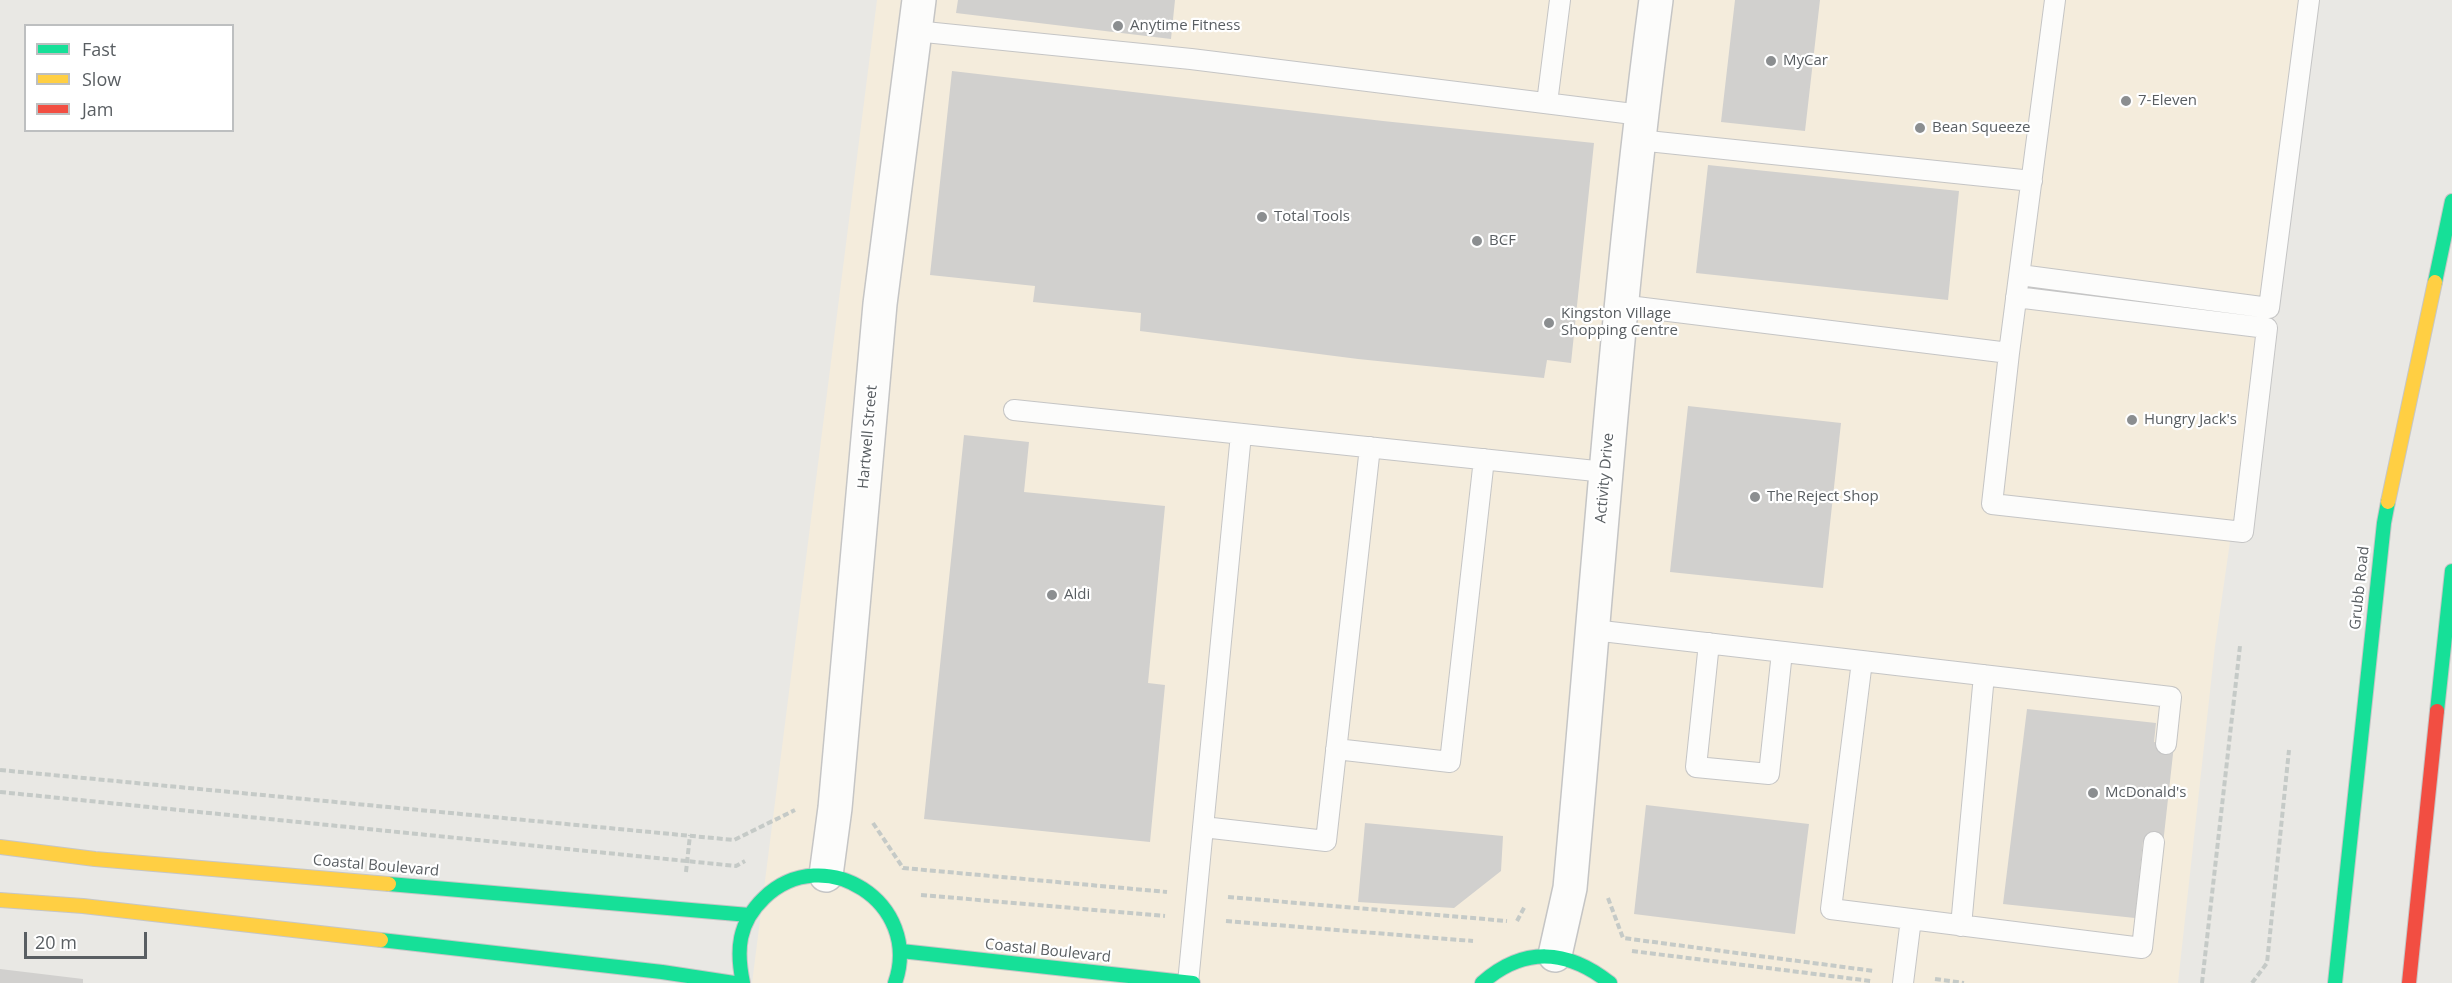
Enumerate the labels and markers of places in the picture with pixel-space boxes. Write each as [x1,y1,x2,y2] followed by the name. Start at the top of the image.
[1130,17,1240,35] place label: Anytime Fitness
[1111,19,1125,33] marker: Anytime Fitness
[1783,52,1828,70] place label: MyCar
[1764,54,1778,68] marker: MyCar
[2138,92,2197,110] place label: 7-Eleven
[2119,94,2133,108] marker: 7-Eleven
[1932,119,2030,137] place label: Bean Squeeze
[1913,121,1927,135] marker: Bean Squeeze
[1274,208,1350,226] place label: Total Tools
[1255,210,1269,224] marker: Total Tools
[1489,232,1516,250] place label: BCF
[1470,234,1484,248] marker: BCF
[1561,305,1678,340] place label: Kingston Village Shopping Centre
[1542,316,1556,330] marker: Kingston Village Shopping Centre
[2144,411,2237,429] place label: Hungry Jack's
[2125,413,2139,427] marker: Hungry Jack's
[1767,488,1879,506] place label: The Reject Shop
[1748,490,1762,504] marker: The Reject Shop
[1064,586,1090,604] place label: Aldi
[1045,588,1059,602] marker: Aldi
[2105,784,2187,802] place label: McDonald's
[2086,786,2100,800] marker: McDonald's

